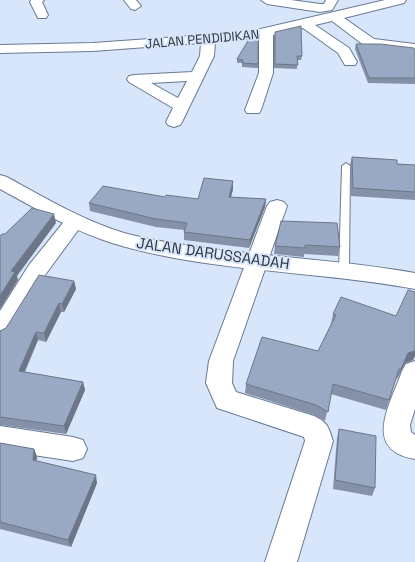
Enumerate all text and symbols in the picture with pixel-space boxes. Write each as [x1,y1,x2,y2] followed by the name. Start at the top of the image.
[144,26,260,52] street label: JALAN PENDIDIKAN
[135,233,291,273] street label: JALAN DARUSSAADAH

